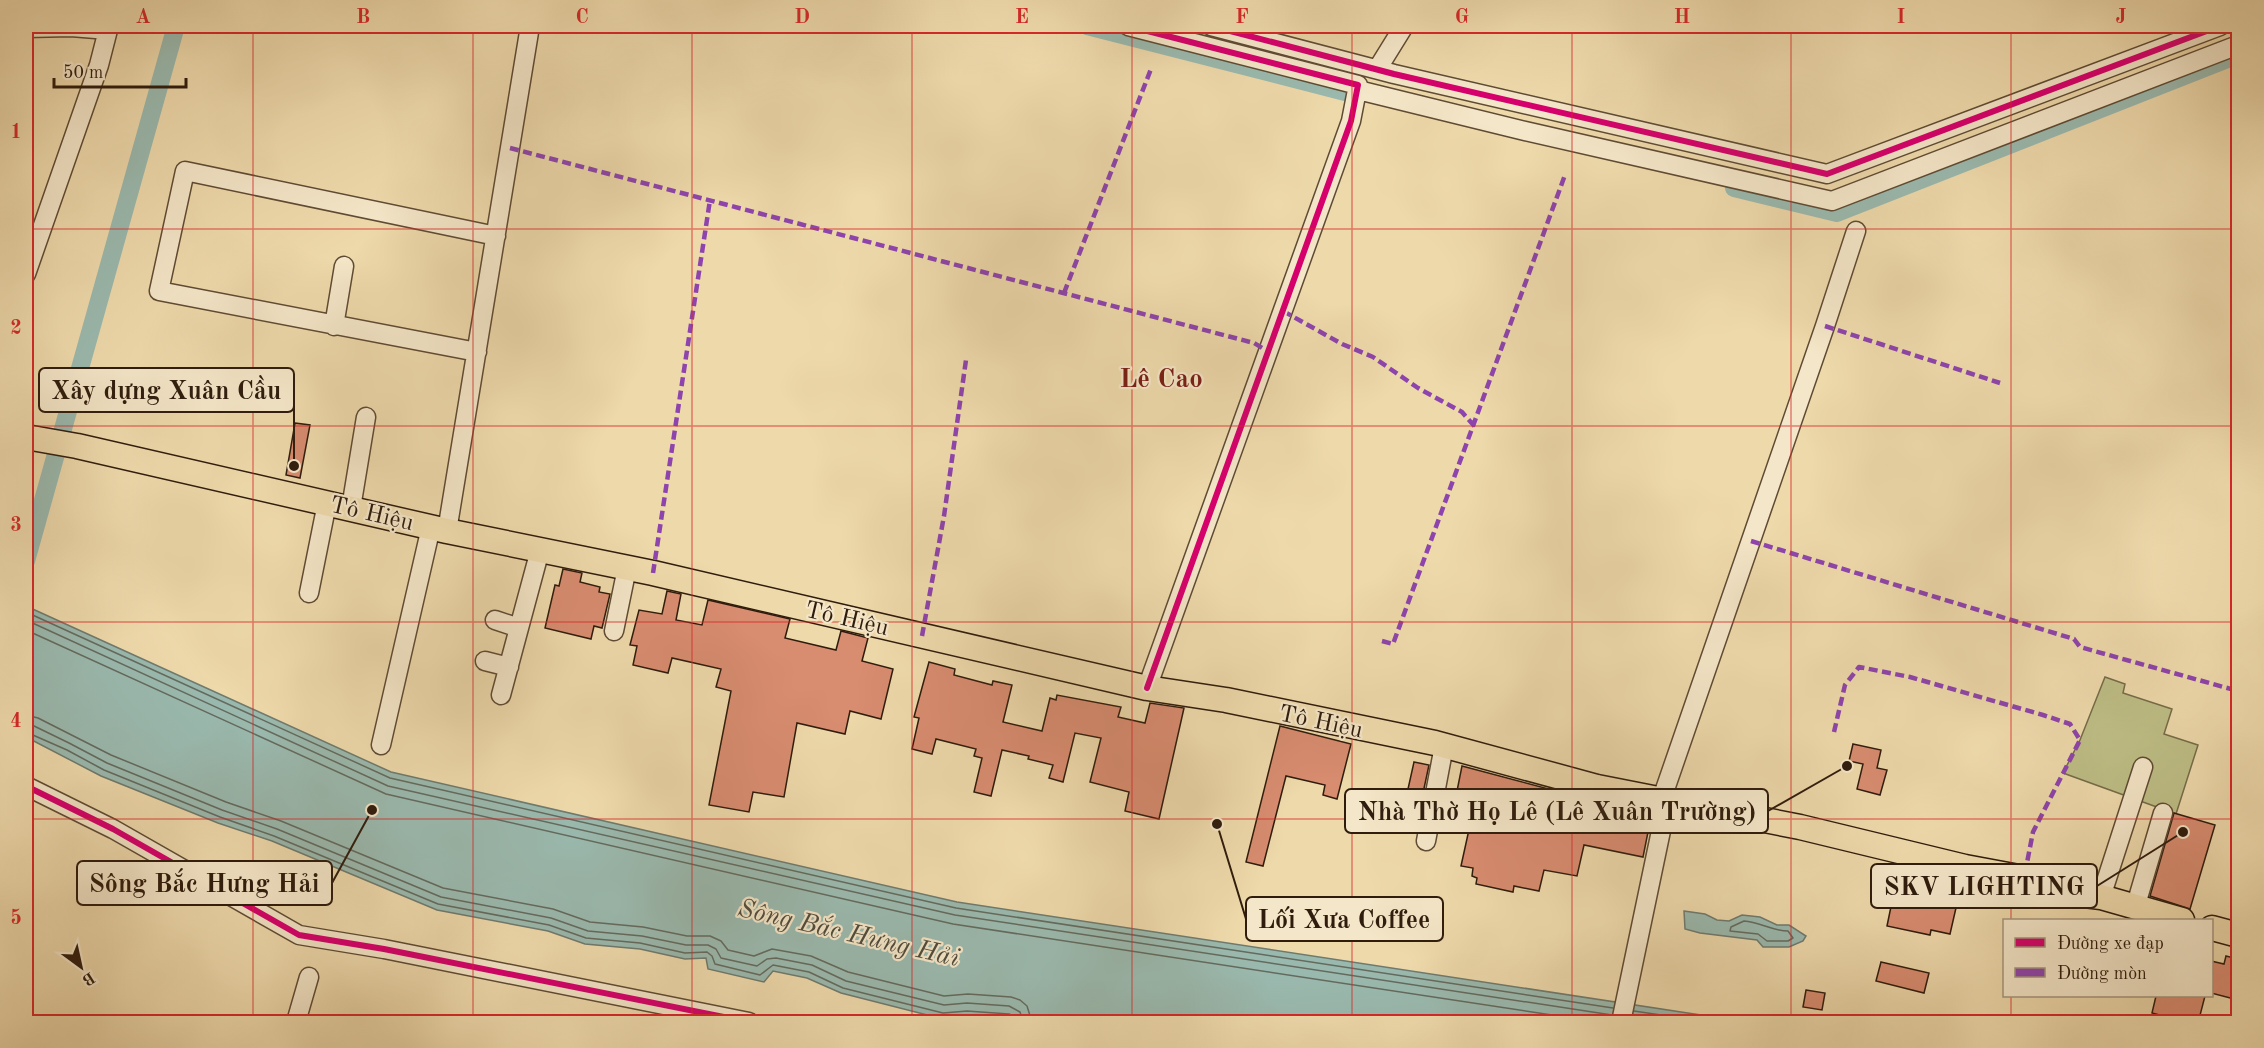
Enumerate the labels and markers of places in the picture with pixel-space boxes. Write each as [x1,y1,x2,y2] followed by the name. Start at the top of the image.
[39,368,294,412] callout: Xây dựng Xuân Cầu
[1345,789,1768,833] callout: Nhà Thờ Họ Lê (Lê Xuân Trường)
[77,861,332,905] callout: Sông Bắc Hưng Hải
[1871,864,2097,908] callout: SKV LIGHTING
[1246,897,1443,941] callout: Lối Xưa Coffee

